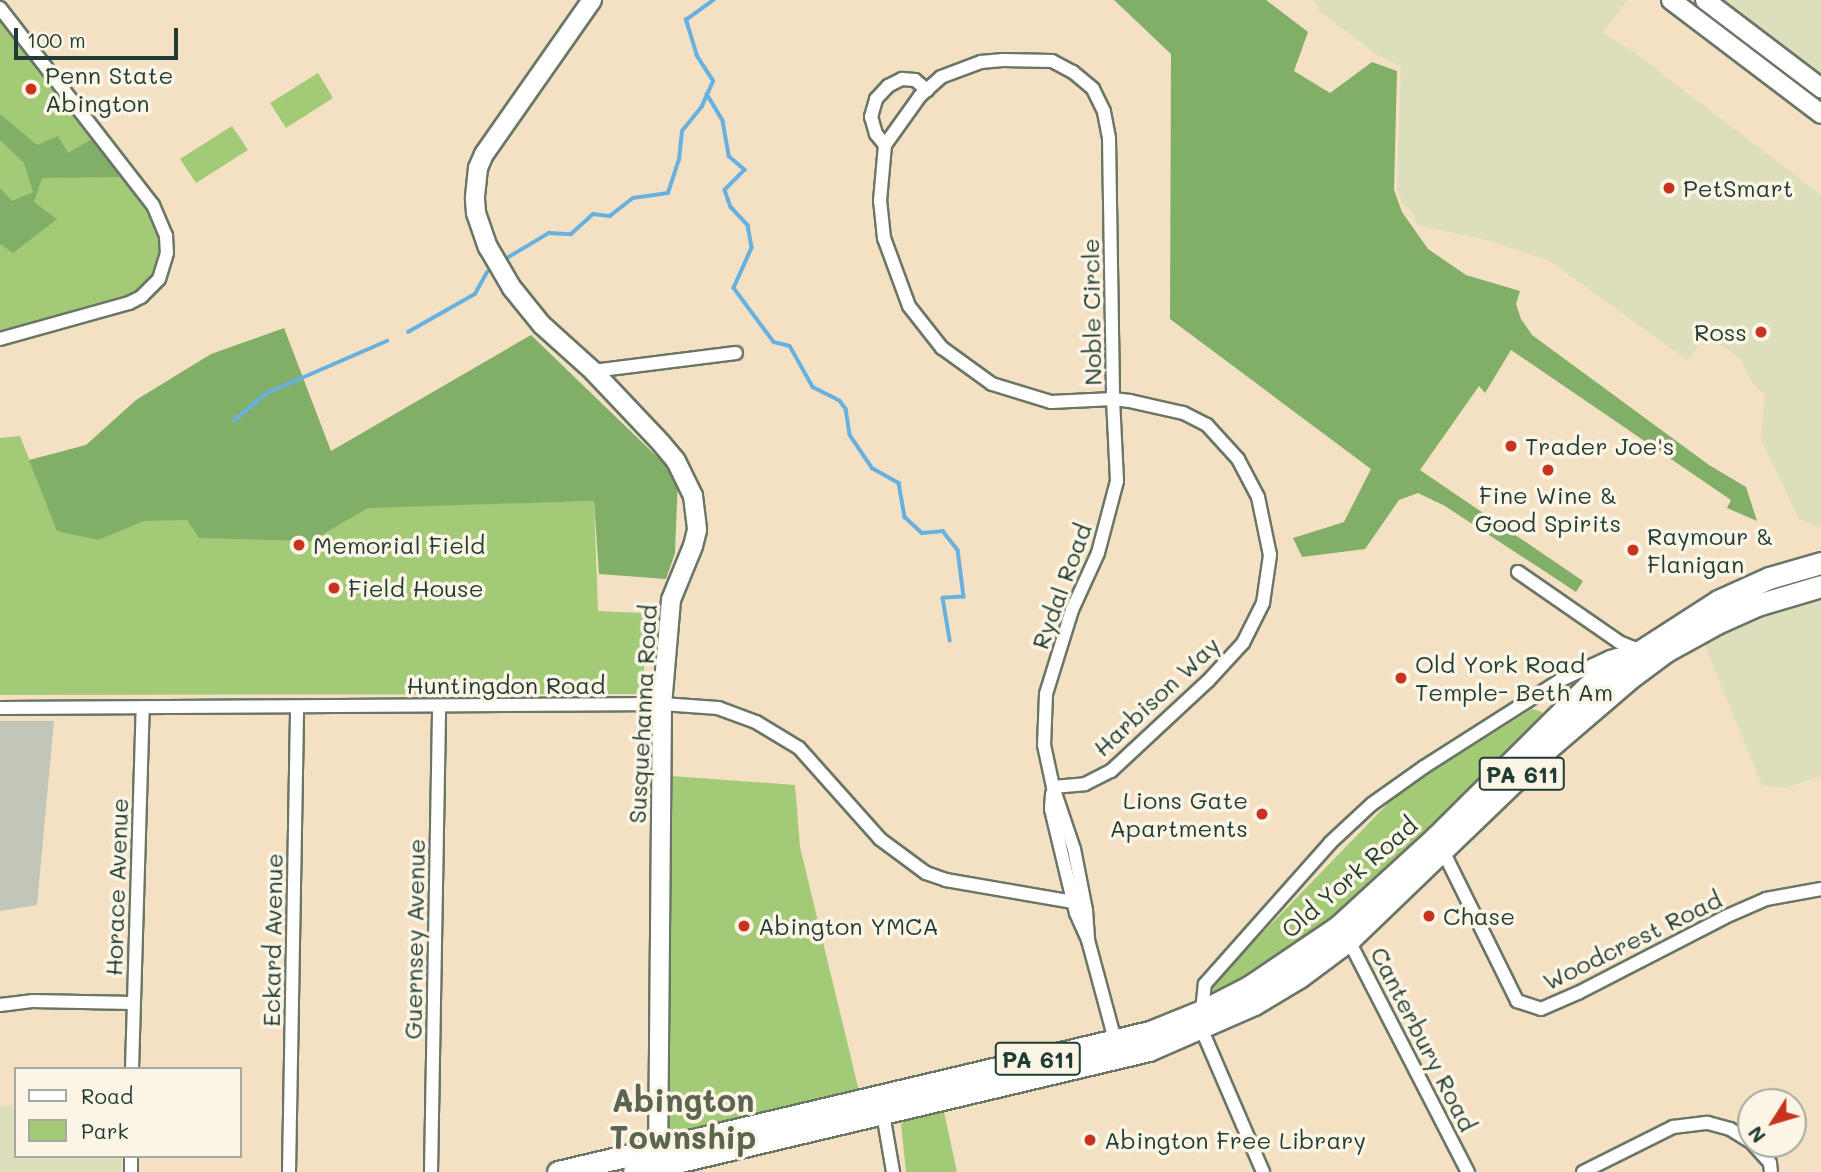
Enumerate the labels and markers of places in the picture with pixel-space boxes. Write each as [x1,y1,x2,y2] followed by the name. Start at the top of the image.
[45,61,173,117] place label: Penn State Abington
[23,81,39,97] marker: Penn State Abington
[1683,174,1793,202] place label: PetSmart
[1661,180,1677,196] marker: PetSmart
[1694,318,1747,346] place label: Ross
[1753,324,1769,340] marker: Ross
[1525,432,1674,460] place label: Trader Joe's
[1503,438,1519,454] marker: Trader Joe's
[1540,462,1556,478] marker: Fine Wine & Good Spirits
[1475,481,1621,537] place label: Fine Wine & Good Spirits
[1647,522,1773,578] place label: Raymour & Flanigan
[313,531,485,559] place label: Memorial Field
[291,537,307,553] marker: Memorial Field
[1625,542,1641,558] marker: Raymour & Flanigan
[348,574,484,602] place label: Field House
[326,580,342,596] marker: Field House
[1415,650,1613,706] place label: Old York Road Temple- Beth Am
[1393,670,1409,686] marker: Old York Road Temple- Beth Am
[1110,786,1248,842] place label: Lions Gate Apartments
[1254,806,1270,822] marker: Lions Gate Apartments
[1443,902,1515,930] place label: Chase
[1421,908,1437,924] marker: Chase
[758,912,939,940] place label: Abington YMCA
[736,918,752,934] marker: Abington YMCA
[1104,1126,1366,1154] place label: Abington Free Library
[1082,1132,1098,1148] marker: Abington Free Library

